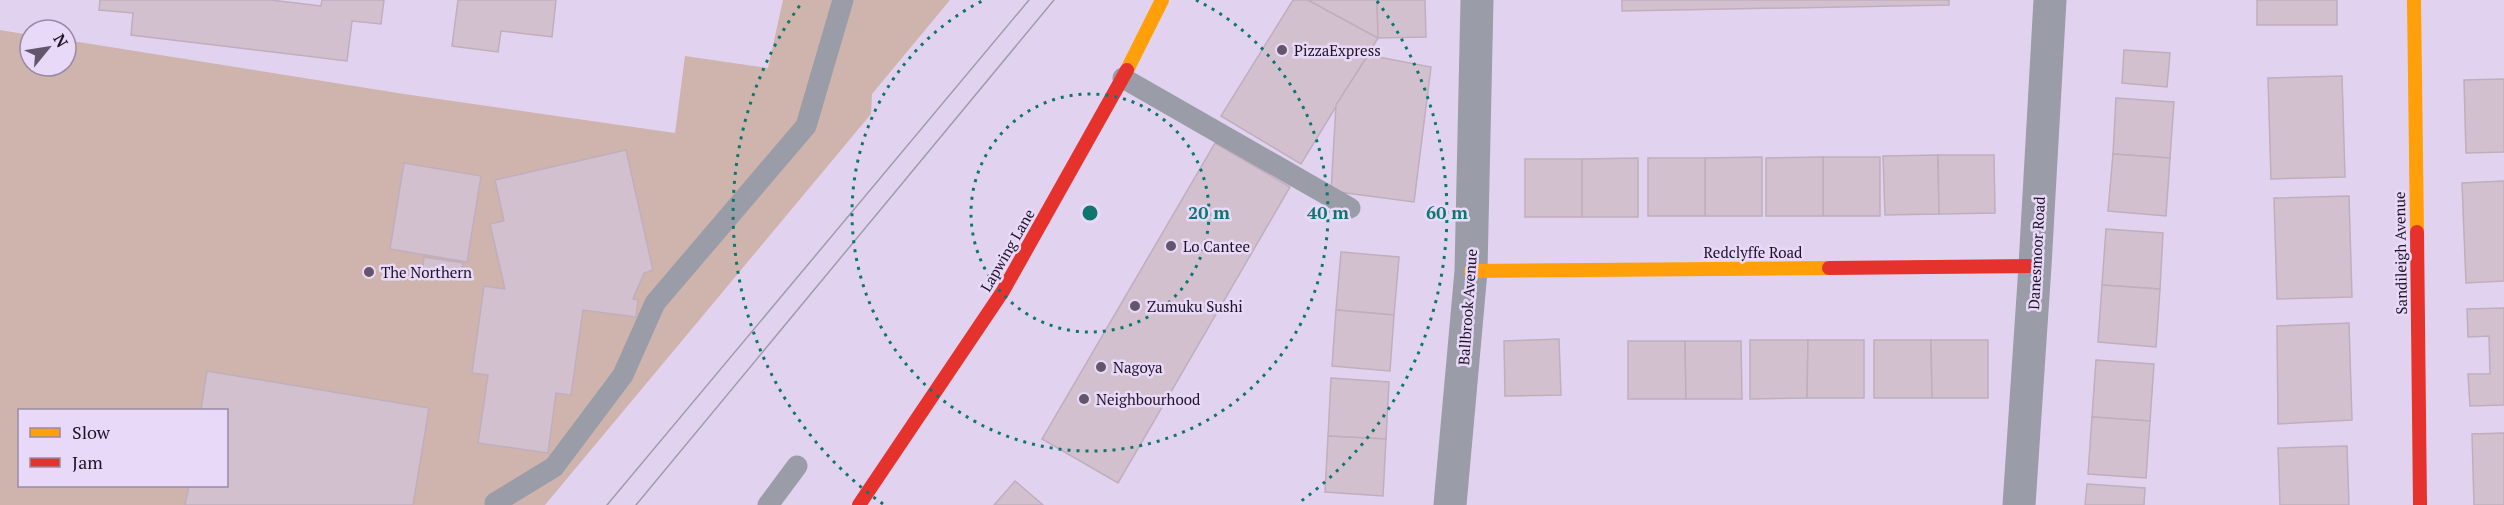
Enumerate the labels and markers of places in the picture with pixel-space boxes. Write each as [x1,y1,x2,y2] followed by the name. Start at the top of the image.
[1294,40,1381,60] place label: PizzaExpress
[1275,43,1289,57] marker: PizzaExpress
[1080,203,1100,223] centre of rings
[1183,236,1250,256] place label: Lo Cantee
[1164,239,1178,253] marker: Lo Cantee
[381,262,472,282] place label: The Northern
[362,265,376,279] marker: The Northern
[1147,296,1243,316] place label: Zumuku Sushi
[1128,299,1142,313] marker: Zumuku Sushi
[1113,357,1163,377] place label: Nagoya
[1094,360,1108,374] marker: Nagoya
[1096,389,1200,409] place label: Neighbourhood
[1077,392,1091,406] marker: Neighbourhood

